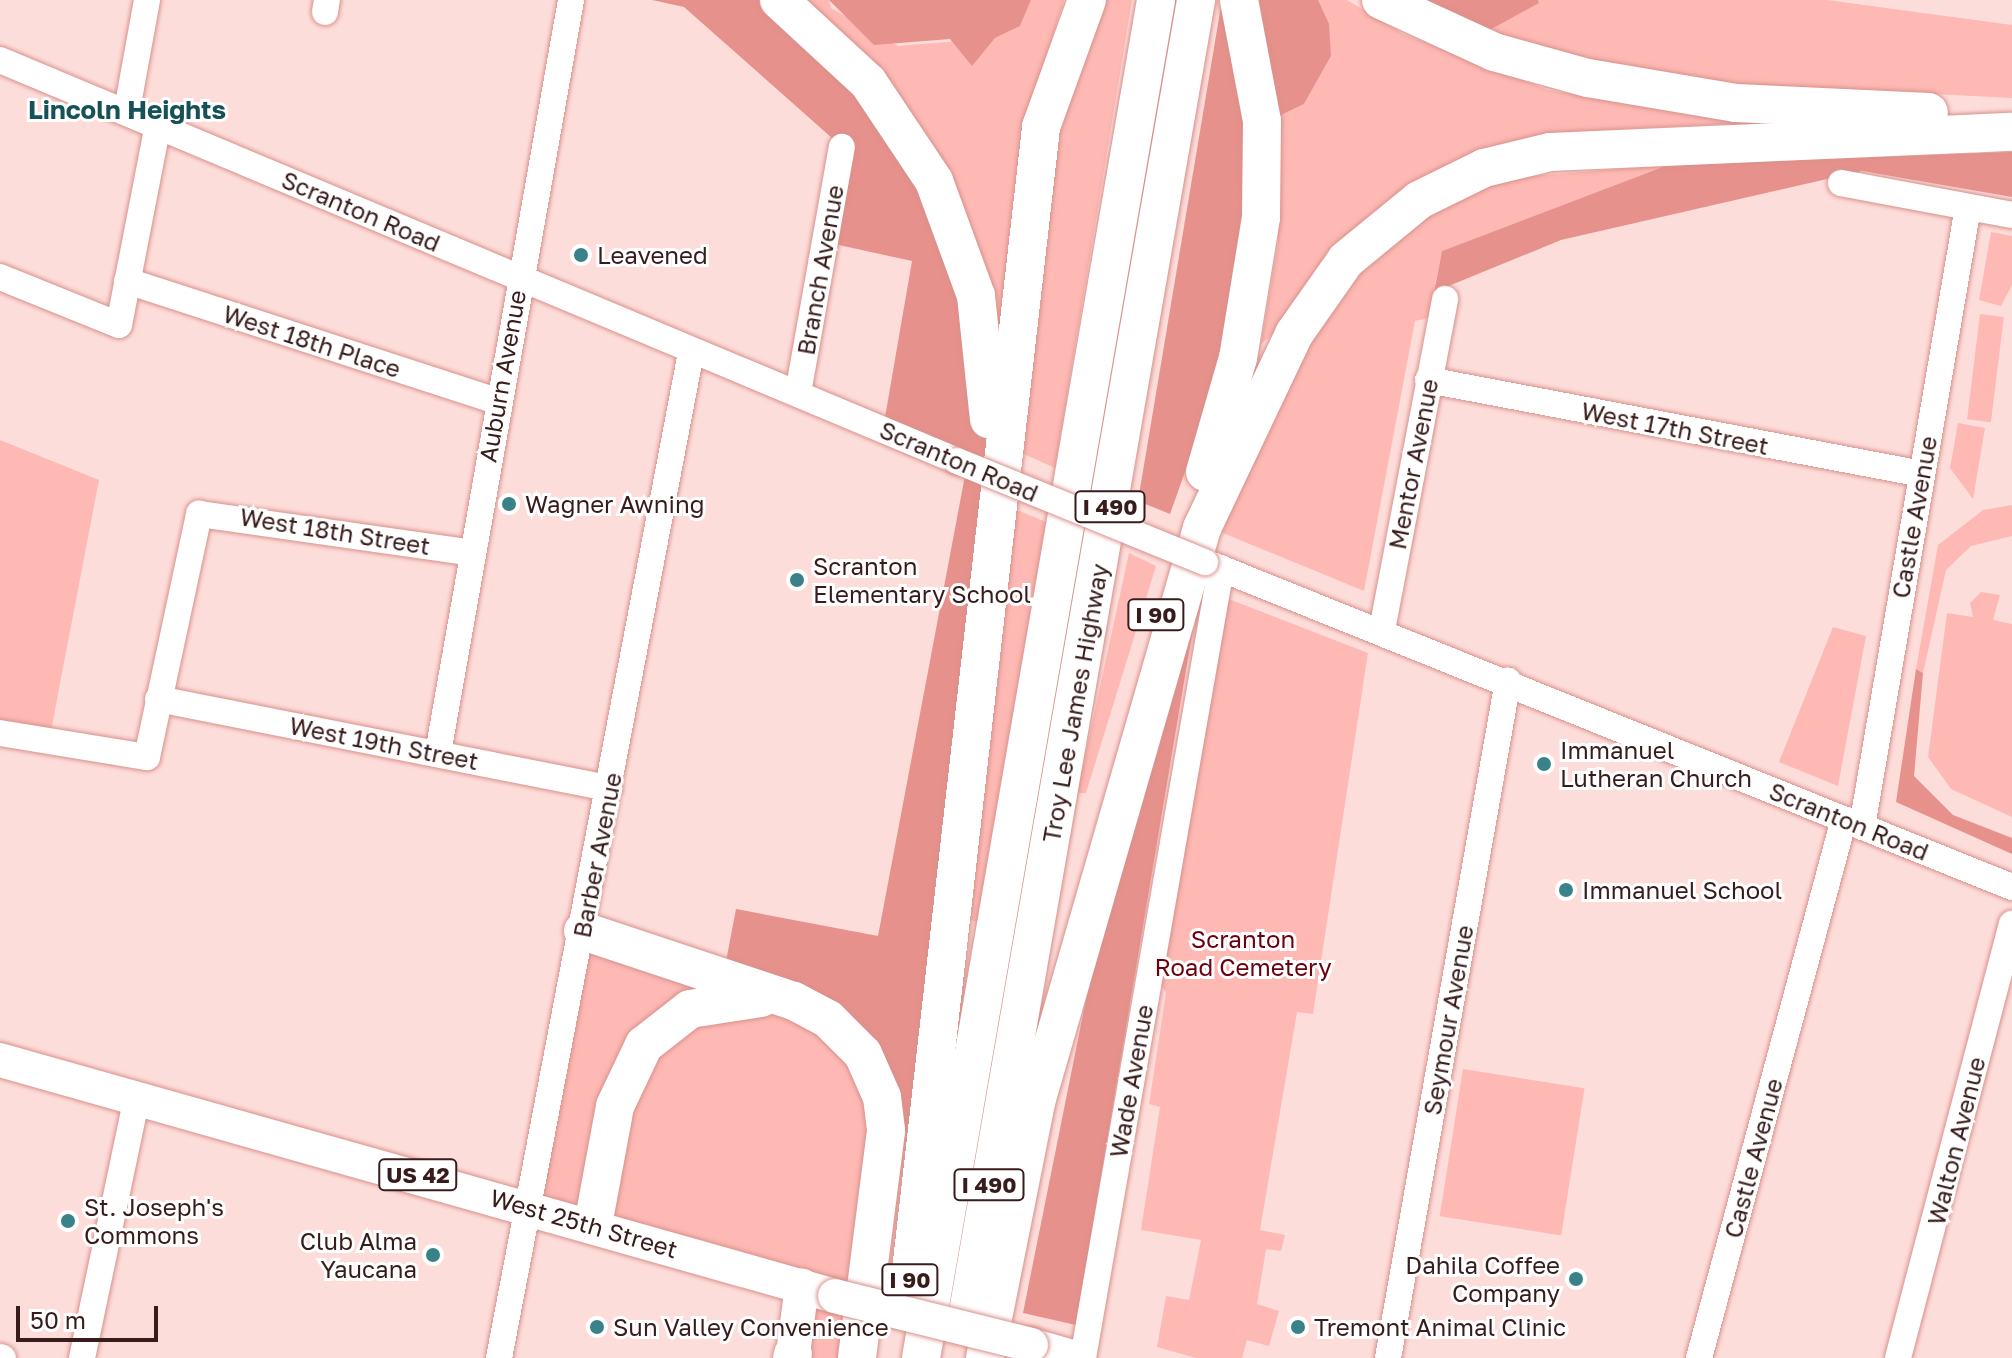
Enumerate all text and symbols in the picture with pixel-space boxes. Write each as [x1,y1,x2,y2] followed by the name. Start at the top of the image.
[28,94,226,126] district label: Lincoln Heights
[277,165,445,257] street label: Scranton Road
[791,183,849,357] street label: Branch Avenue
[597,241,708,269] place label: Leavened
[572,246,590,264] marker: Leavened
[473,288,531,464] street label: Auburn Avenue
[220,299,404,383] street label: West 18th Place
[1382,376,1444,552] street label: Mentor Avenue
[1579,396,1771,460] street label: West 17th Street
[875,415,1043,507] street label: Scranton Road
[1886,434,1942,600] street label: Castle Avenue
[1074,489,1146,525] road number: I 490
[525,490,704,518] place label: Wagner Awning
[500,495,518,513] marker: Wagner Awning
[238,502,432,560] street label: West 18th Street
[813,552,1031,608] place label: Scranton Elementary School
[1036,561,1114,845] street label: Troy Lee James Highway
[788,571,806,589] marker: Scranton Elementary School
[1126,597,1186,633] road number: I 90
[287,711,481,775] street label: West 19th Street
[1560,736,1752,792] place label: Immanuel Lutheran Church
[1535,755,1553,773] marker: Immanuel Lutheran Church
[567,770,627,940] street label: Barber Avenue
[1765,776,1933,866] street label: Scranton Road
[1582,876,1782,904] place label: Immanuel School
[1557,881,1575,899] marker: Immanuel School
[1417,923,1479,1117] street label: Seymour Avenue
[1154,925,1332,981] park label: Scranton Road Cemetery
[1103,1002,1159,1160] street label: Wade Avenue
[1921,1054,1991,1228] street label: Walton Avenue
[1718,1075,1788,1241] street label: Castle Avenue
[378,1157,458,1193] road number: US 42
[953,1167,1025,1203] road number: I 490
[487,1182,681,1264] street label: West 25th Street
[84,1193,224,1249] place label: St. Joseph's Commons
[59,1212,77,1230] marker: St. Joseph's Commons
[300,1227,417,1283] place label: Club Alma Yaucana
[424,1246,442,1264] marker: Club Alma Yaucana
[1405,1251,1560,1307] place label: Dahila Coffee Company
[880,1262,940,1298] road number: I 90
[1567,1270,1585,1288] marker: Dahila Coffee Company
[20,1290,162,1340] scale bar
[30,1305,86,1334] text: 50 m
[613,1313,889,1341] place label: Sun Valley Convenience
[1314,1313,1566,1341] place label: Tremont Animal Clinic
[588,1318,606,1336] marker: Sun Valley Convenience
[1289,1318,1307,1336] marker: Tremont Animal Clinic

